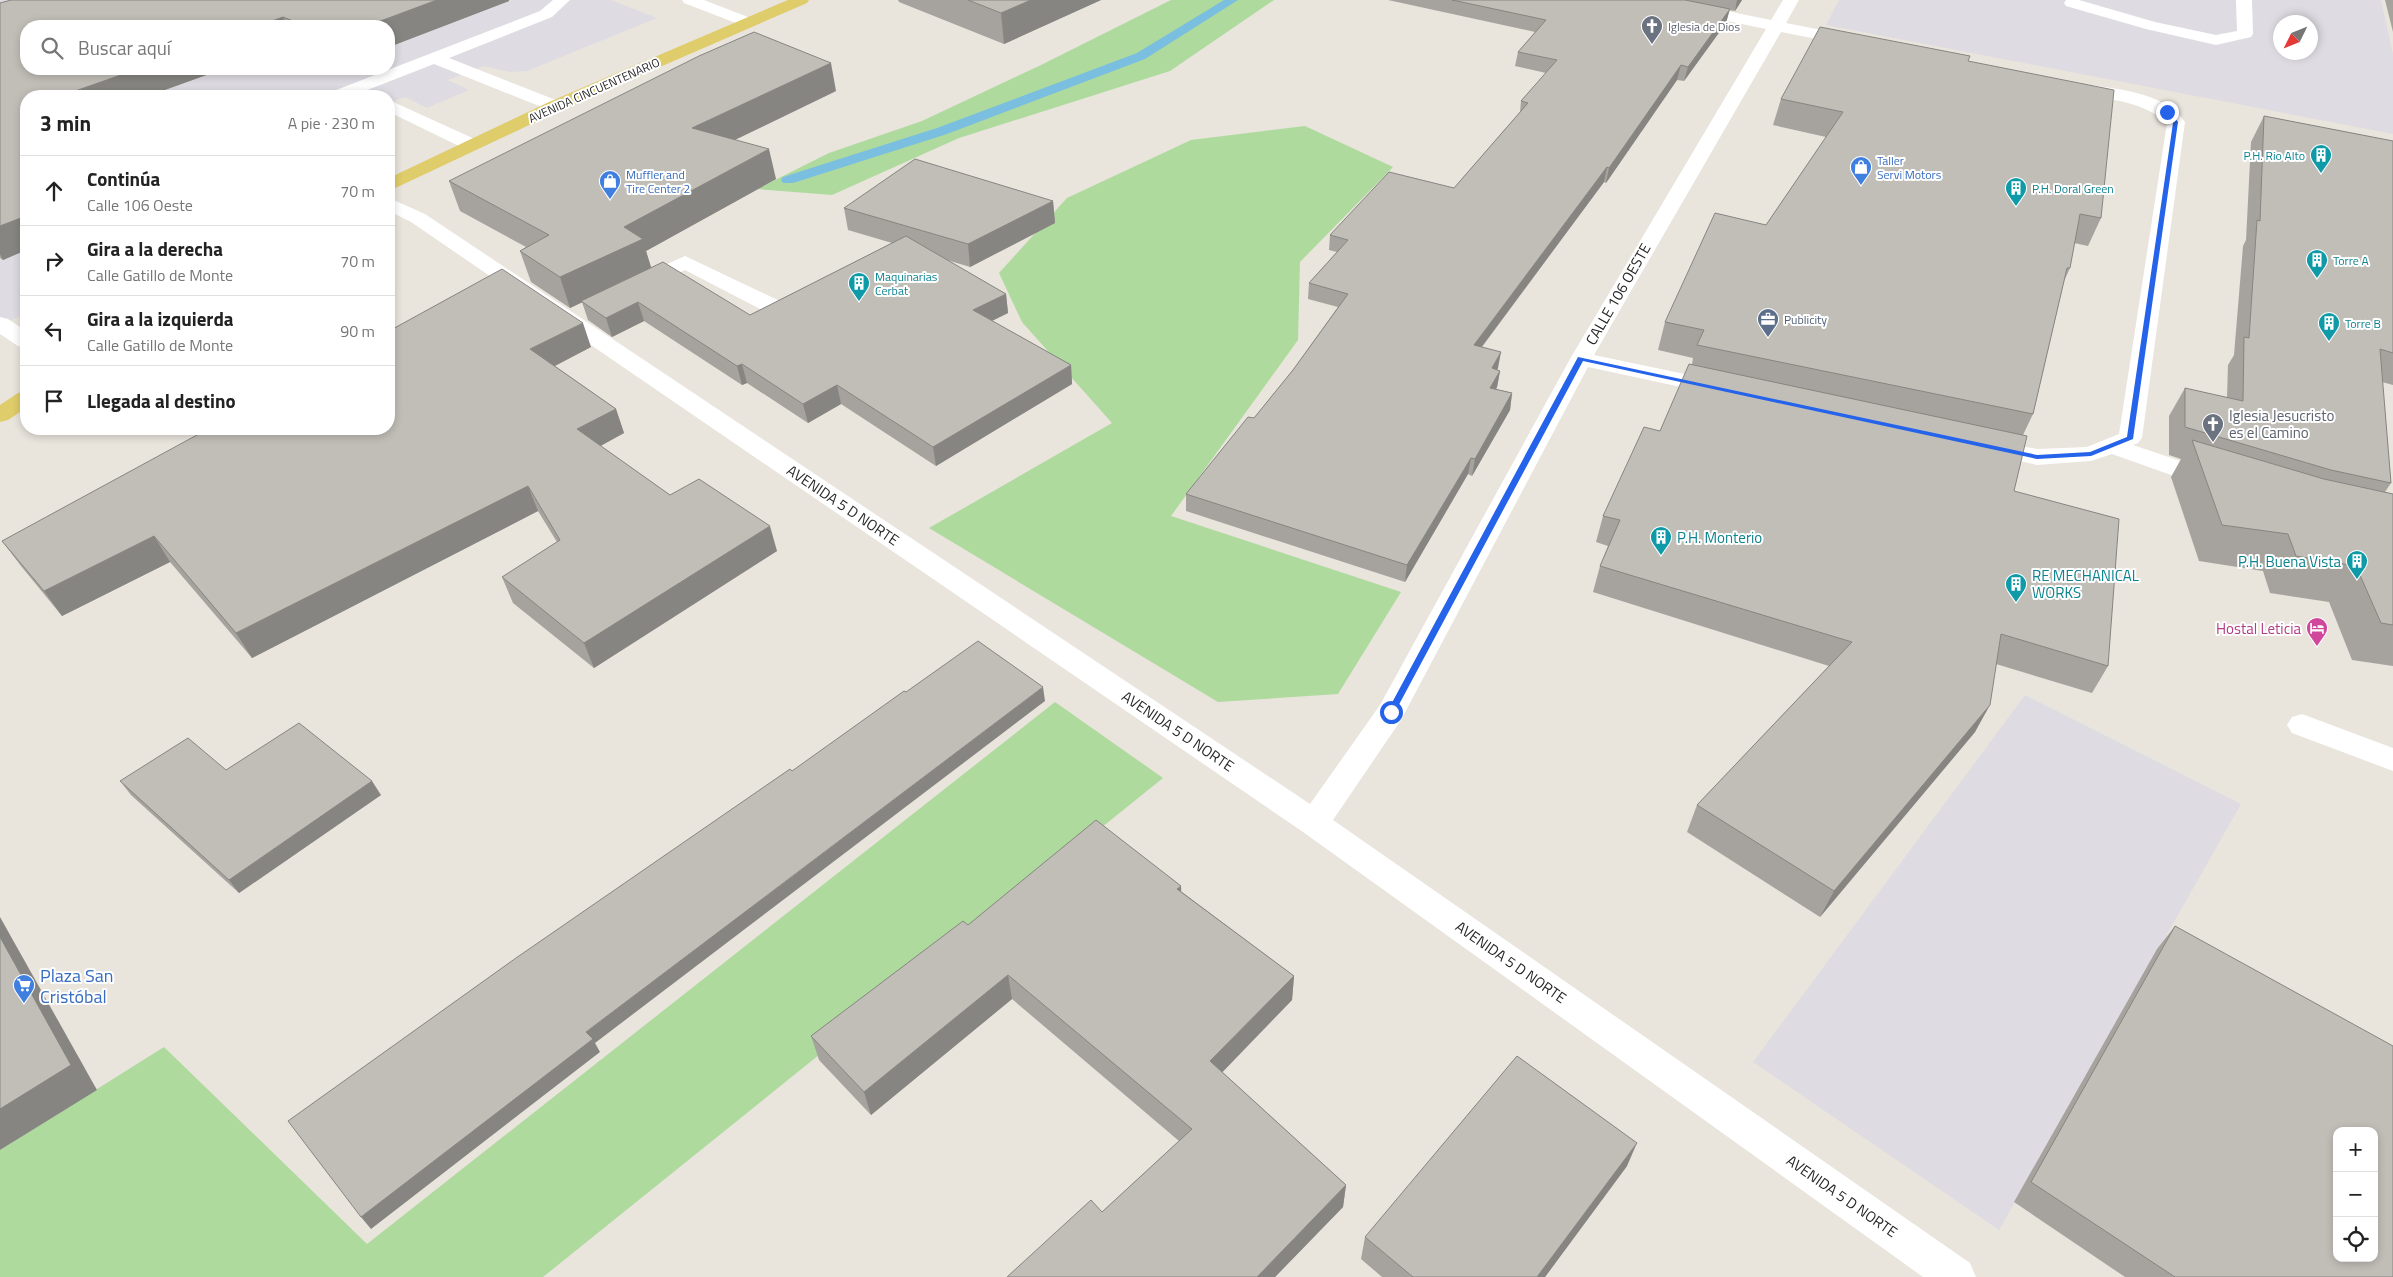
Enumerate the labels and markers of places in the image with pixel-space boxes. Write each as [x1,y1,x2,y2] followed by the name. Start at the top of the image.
[1640,14,1664,45] church icon: Iglesia de Dios
[1668,17,1740,36] place label: Iglesia de Dios
[2309,143,2333,174] building icon: P.H. Rio Alto
[2243,146,2305,165] place label: P.H. Rio Alto
[1877,151,1942,184] place label: Taller Servi Motors
[1849,155,1873,186] shop icon: Taller Servi Motors
[626,165,690,198] place label: Muffler and Tire Center 2
[598,169,622,200] shop icon: Muffler and Tire Center 2
[2004,176,2028,207] building icon: P.H. Doral Green
[2032,179,2114,198] place label: P.H. Doral Green
[2305,248,2329,279] building icon: Torre A
[2333,251,2369,270] place label: Torre A
[875,267,938,300] place label: Maquinarias Cerbat
[847,271,871,302] building icon: Maquinarias Cerbat
[1756,307,1780,338] office icon: Publicity
[1784,310,1827,329] place label: Publicity
[2317,311,2341,342] building icon: Torre B
[2345,314,2381,333] place label: Torre B
[2229,404,2334,444] place label: Iglesia Jesucristo es el Camino
[2201,412,2225,443] church icon: Iglesia Jesucristo es el Camino
[1649,525,1673,556] building icon: P.H. Monterio
[1677,526,1762,549] place label: P.H. Monterio
[2345,549,2369,580] building icon: P.H. Buena Vista
[2238,550,2341,573] place label: P.H. Buena Vista
[2032,564,2139,604] place label: RE MECHANICAL WORKS
[2004,572,2028,603] building icon: RE MECHANICAL WORKS
[2305,616,2329,647] hotel icon: Hostal Leticia
[2216,617,2301,640] place label: Hostal Leticia
[40,962,113,1010] place label: Plaza San Cristóbal
[12,973,36,1004] supermarket icon: Plaza San Cristóbal

